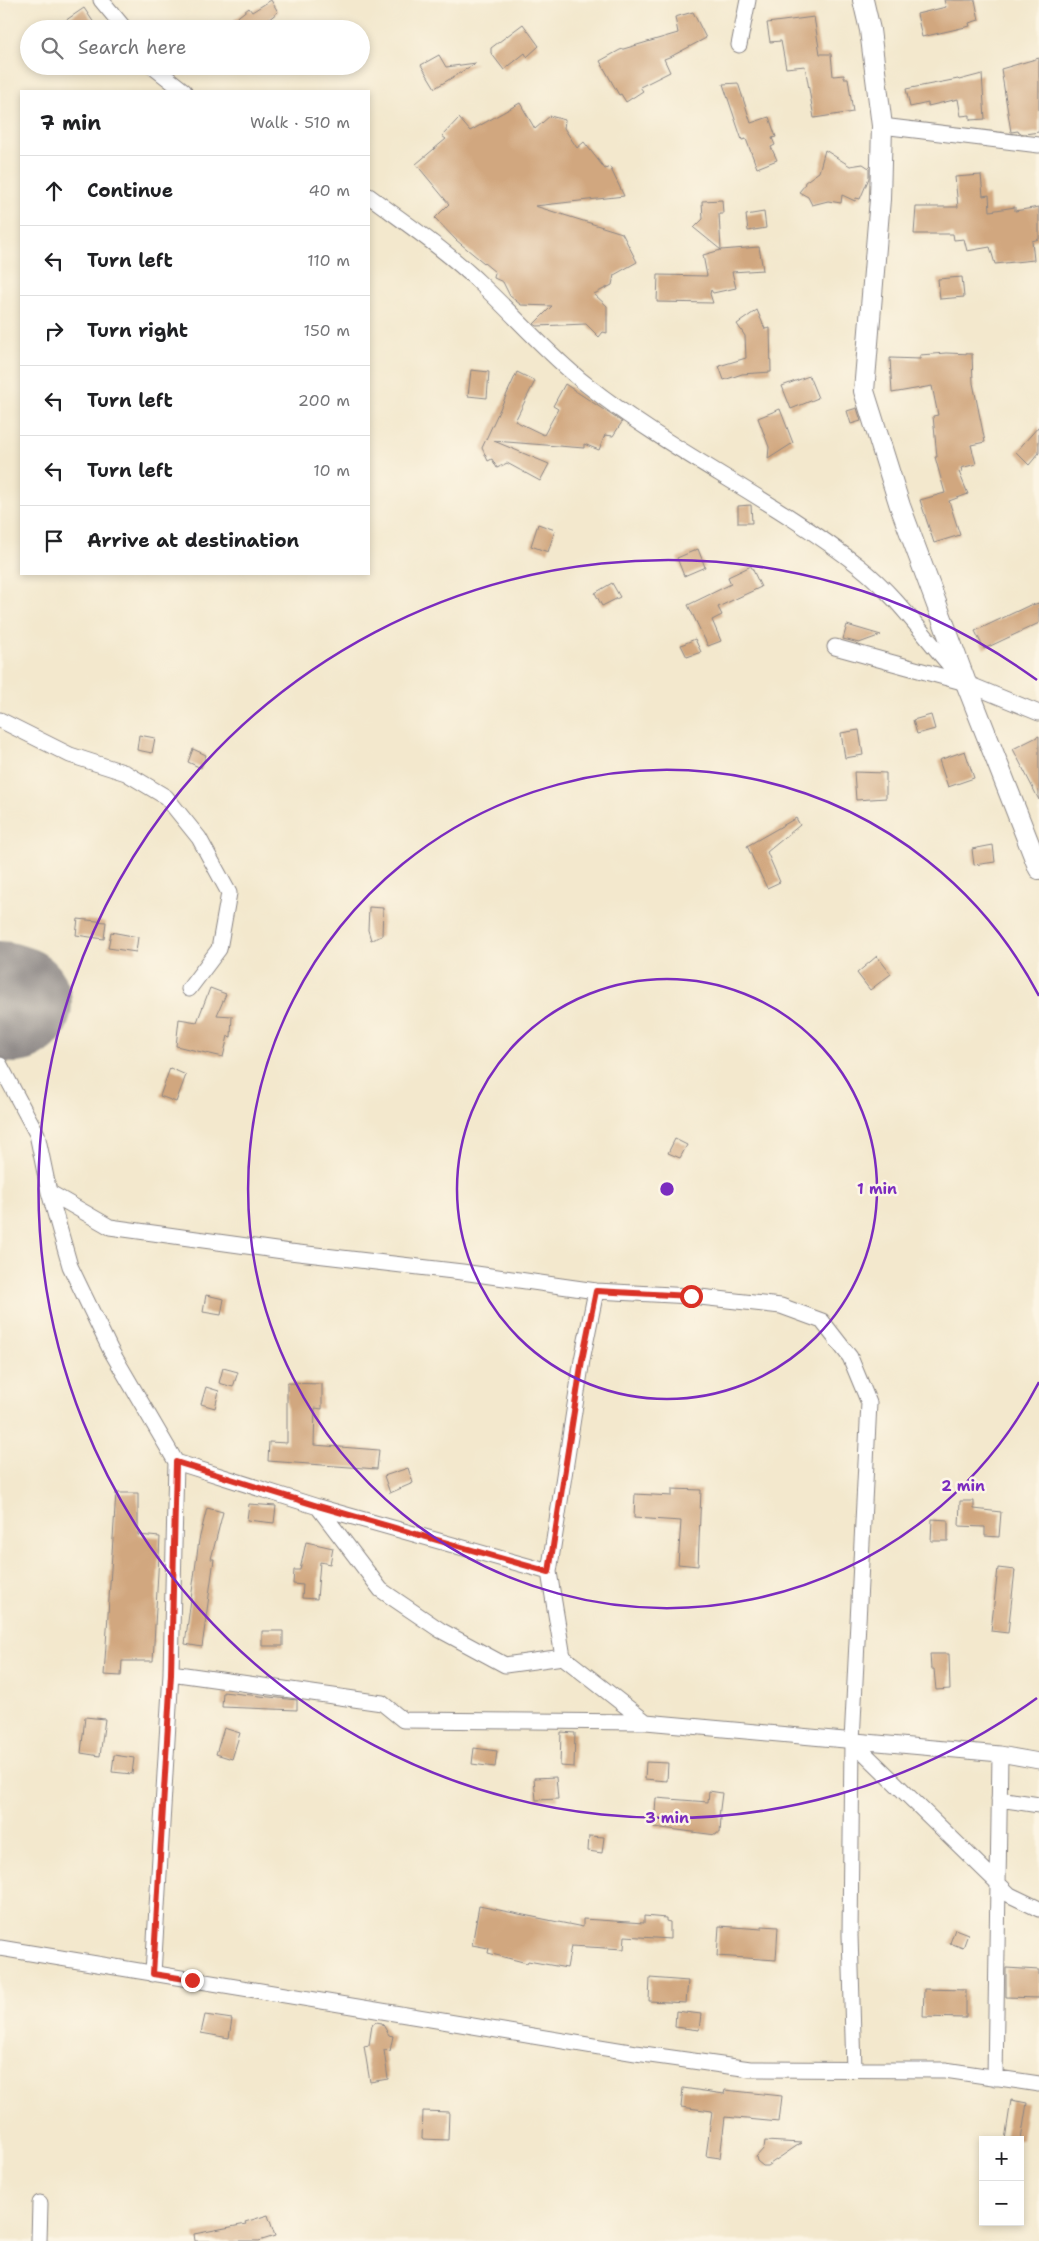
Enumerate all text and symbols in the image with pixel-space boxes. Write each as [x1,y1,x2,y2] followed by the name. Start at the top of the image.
[20,20,370,75] search box
[38,34,66,62] icon: search
[78,35,187,60] text: Search here
[40,109,101,137] text: 7 min
[250,112,350,133] text: Walk · 510 m
[40,177,68,205] icon: ahead
[87,178,173,203] text: Continue
[308,180,350,201] text: 40 m
[40,247,68,275] icon: left
[87,248,173,273] text: Turn left
[307,250,350,271] text: 110 m
[40,317,68,345] icon: right
[87,318,188,343] text: Turn right
[303,320,350,341] text: 150 m
[40,387,68,415] icon: left
[87,388,173,413] text: Turn left
[298,390,350,411] text: 200 m
[40,457,68,485] icon: left
[87,458,173,483] text: Turn left
[313,460,350,481] text: 10 m
[40,527,68,555] icon: arrive
[87,528,299,553] text: Arrive at destination
[857,1179,897,1199] text: 1 min
[658,1180,676,1198] centre of rings
[680,1285,703,1308] route start
[941,1476,985,1496] text: 2 min
[645,1808,689,1828] text: 3 min
[181,1969,204,1992] route end
[979,2136,1024,2226] map controls
[979,2136,1024,2181] button: +
[979,2181,1024,2226] button: −

